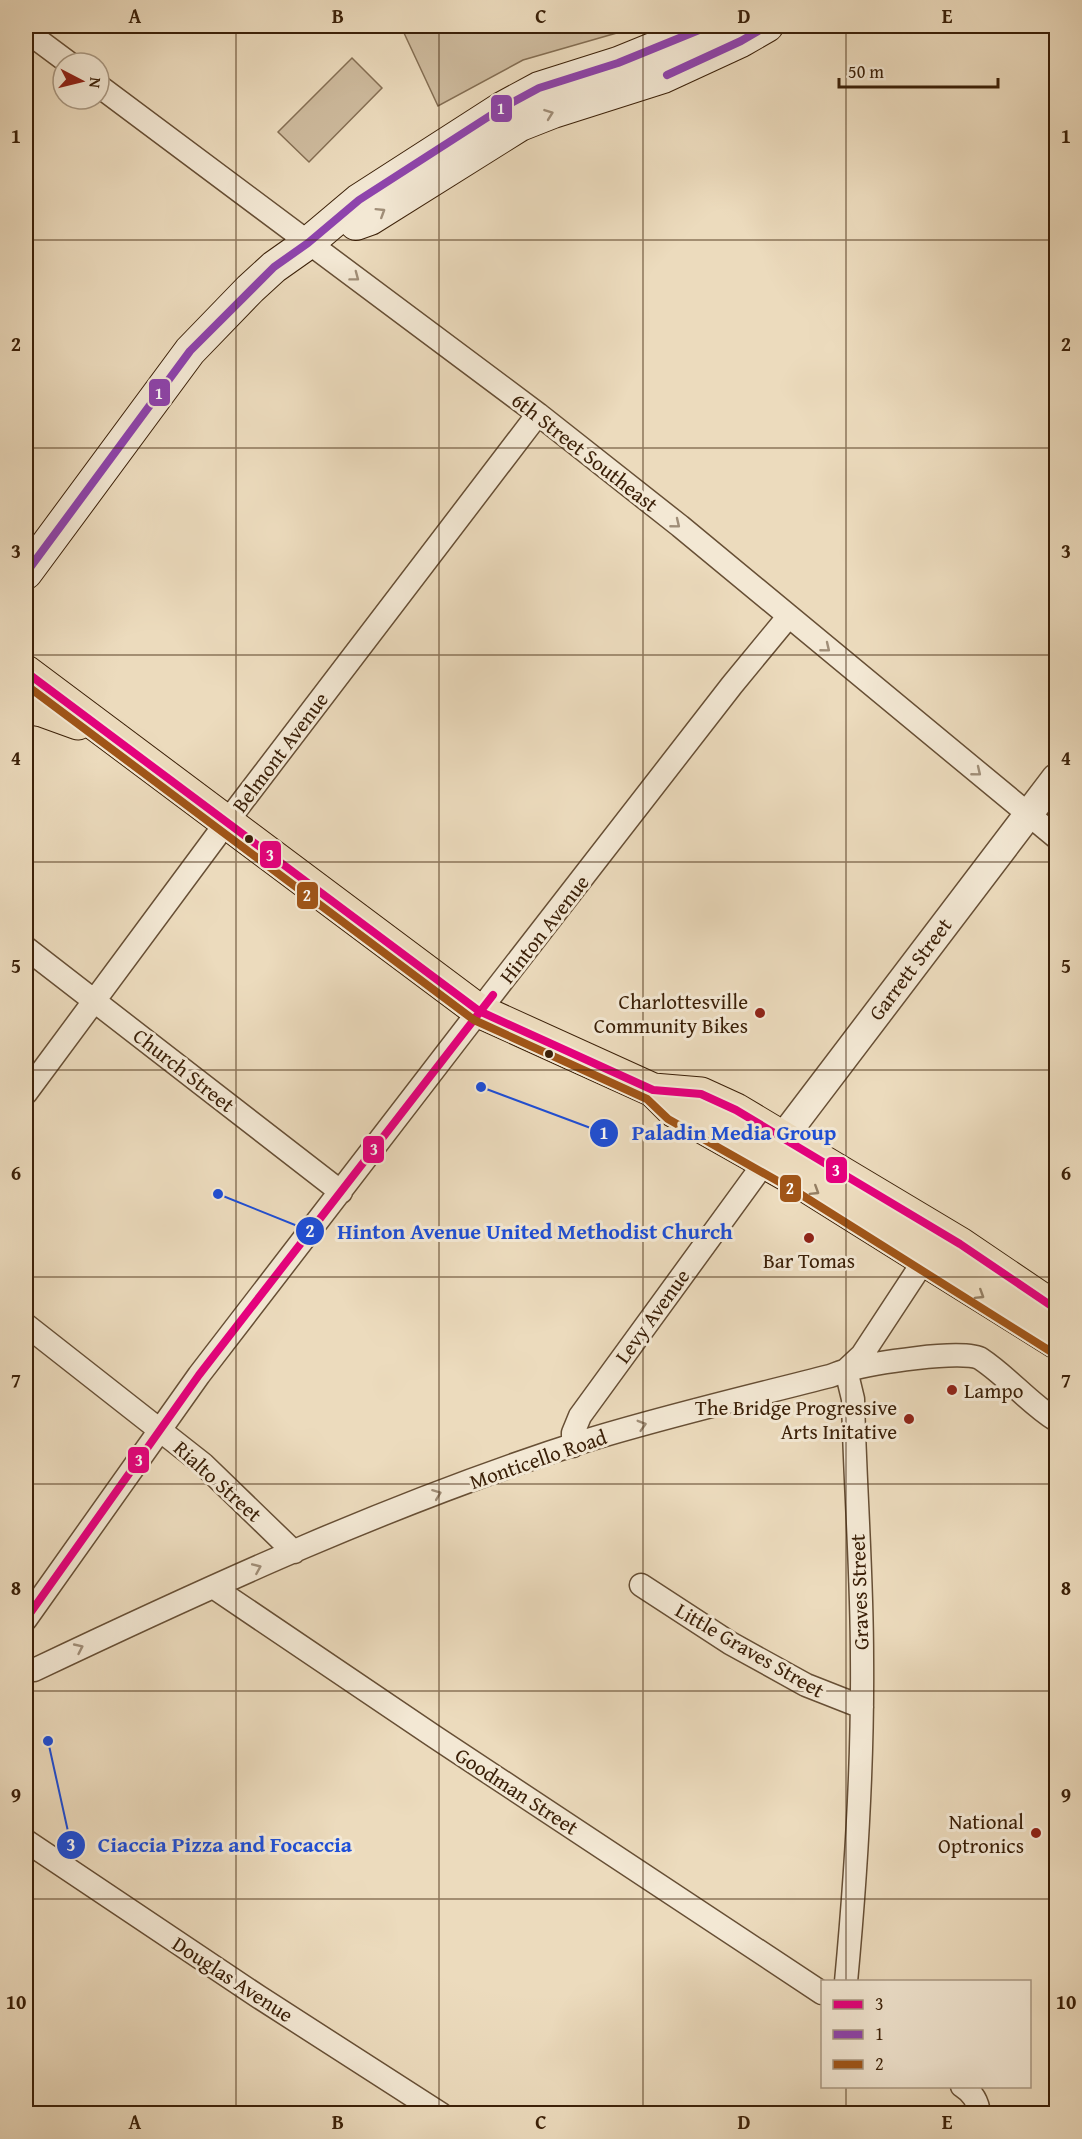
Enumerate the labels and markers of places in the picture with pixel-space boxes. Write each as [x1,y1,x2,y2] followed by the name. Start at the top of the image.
[243,833,255,845] unlabelled marker
[594,986,748,1041] place label: Charlottesville Community Bikes
[753,1006,767,1020] marker: Charlottesville Community Bikes
[543,1048,555,1060] unlabelled marker
[589,1113,848,1153] callout: Paladin Media Group
[295,1211,745,1251] callout: Hinton Avenue United Methodist Church
[802,1231,816,1245] marker: Bar Tomas
[763,1245,855,1276] place label: Bar Tomas
[964,1375,1023,1406] place label: Lampo
[945,1383,959,1397] marker: Lampo
[695,1392,897,1447] place label: The Bridge Progressive Arts Initative
[902,1412,916,1426] marker: The Bridge Progressive Arts Initative
[938,1806,1024,1861] place label: National Optronics
[56,1825,364,1865] callout: Ciaccia Pizza and Focaccia
[1029,1826,1043,1840] marker: National Optronics

